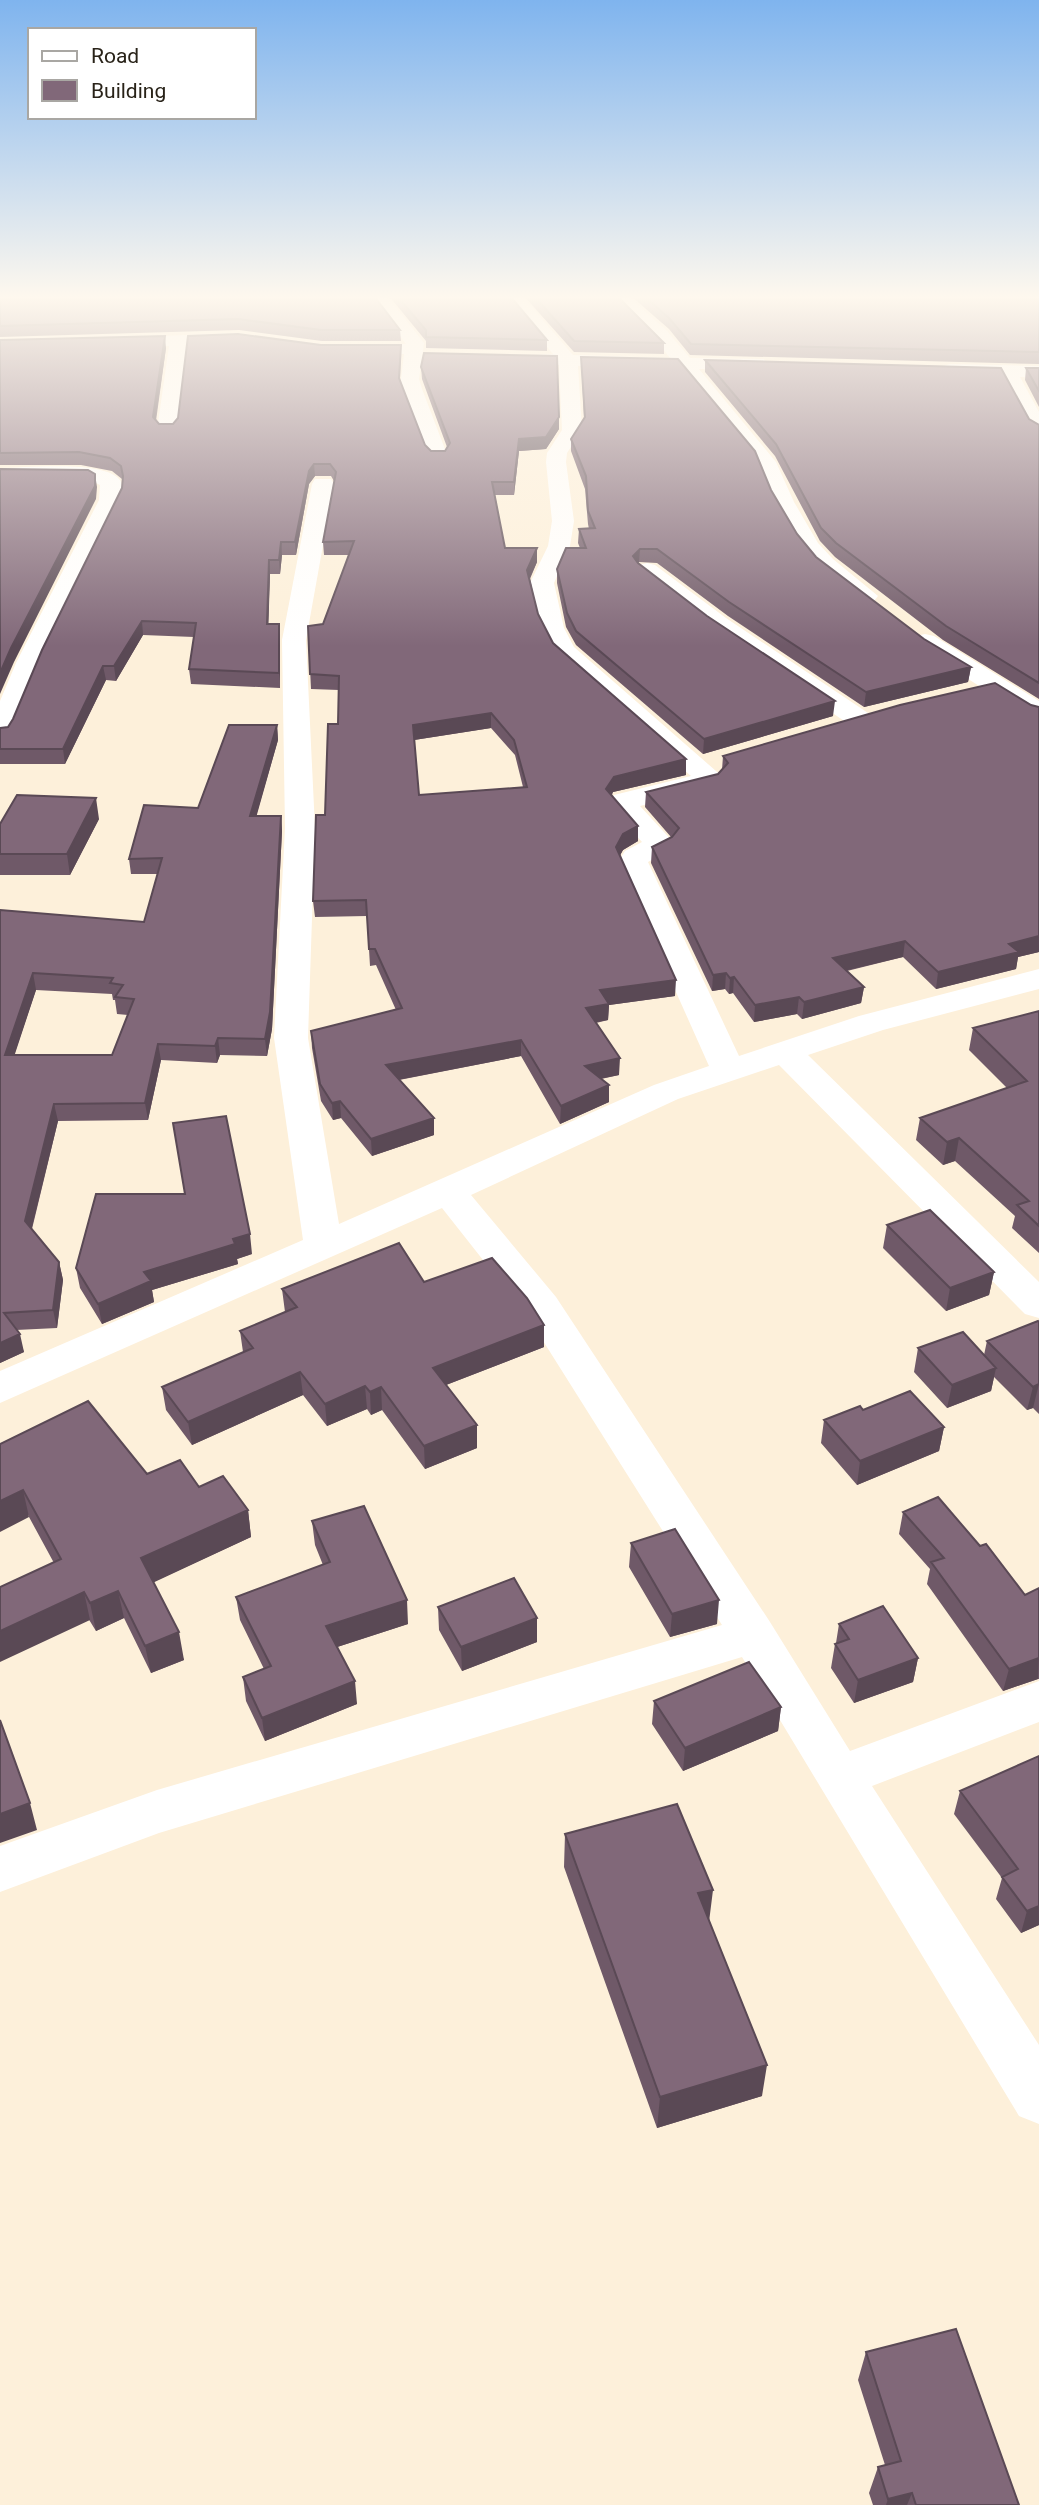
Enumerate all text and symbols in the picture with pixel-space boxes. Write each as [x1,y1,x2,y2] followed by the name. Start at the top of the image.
[28,28,256,119] legend
[91,44,139,68] text: Road
[91,79,166,103] text: Building

